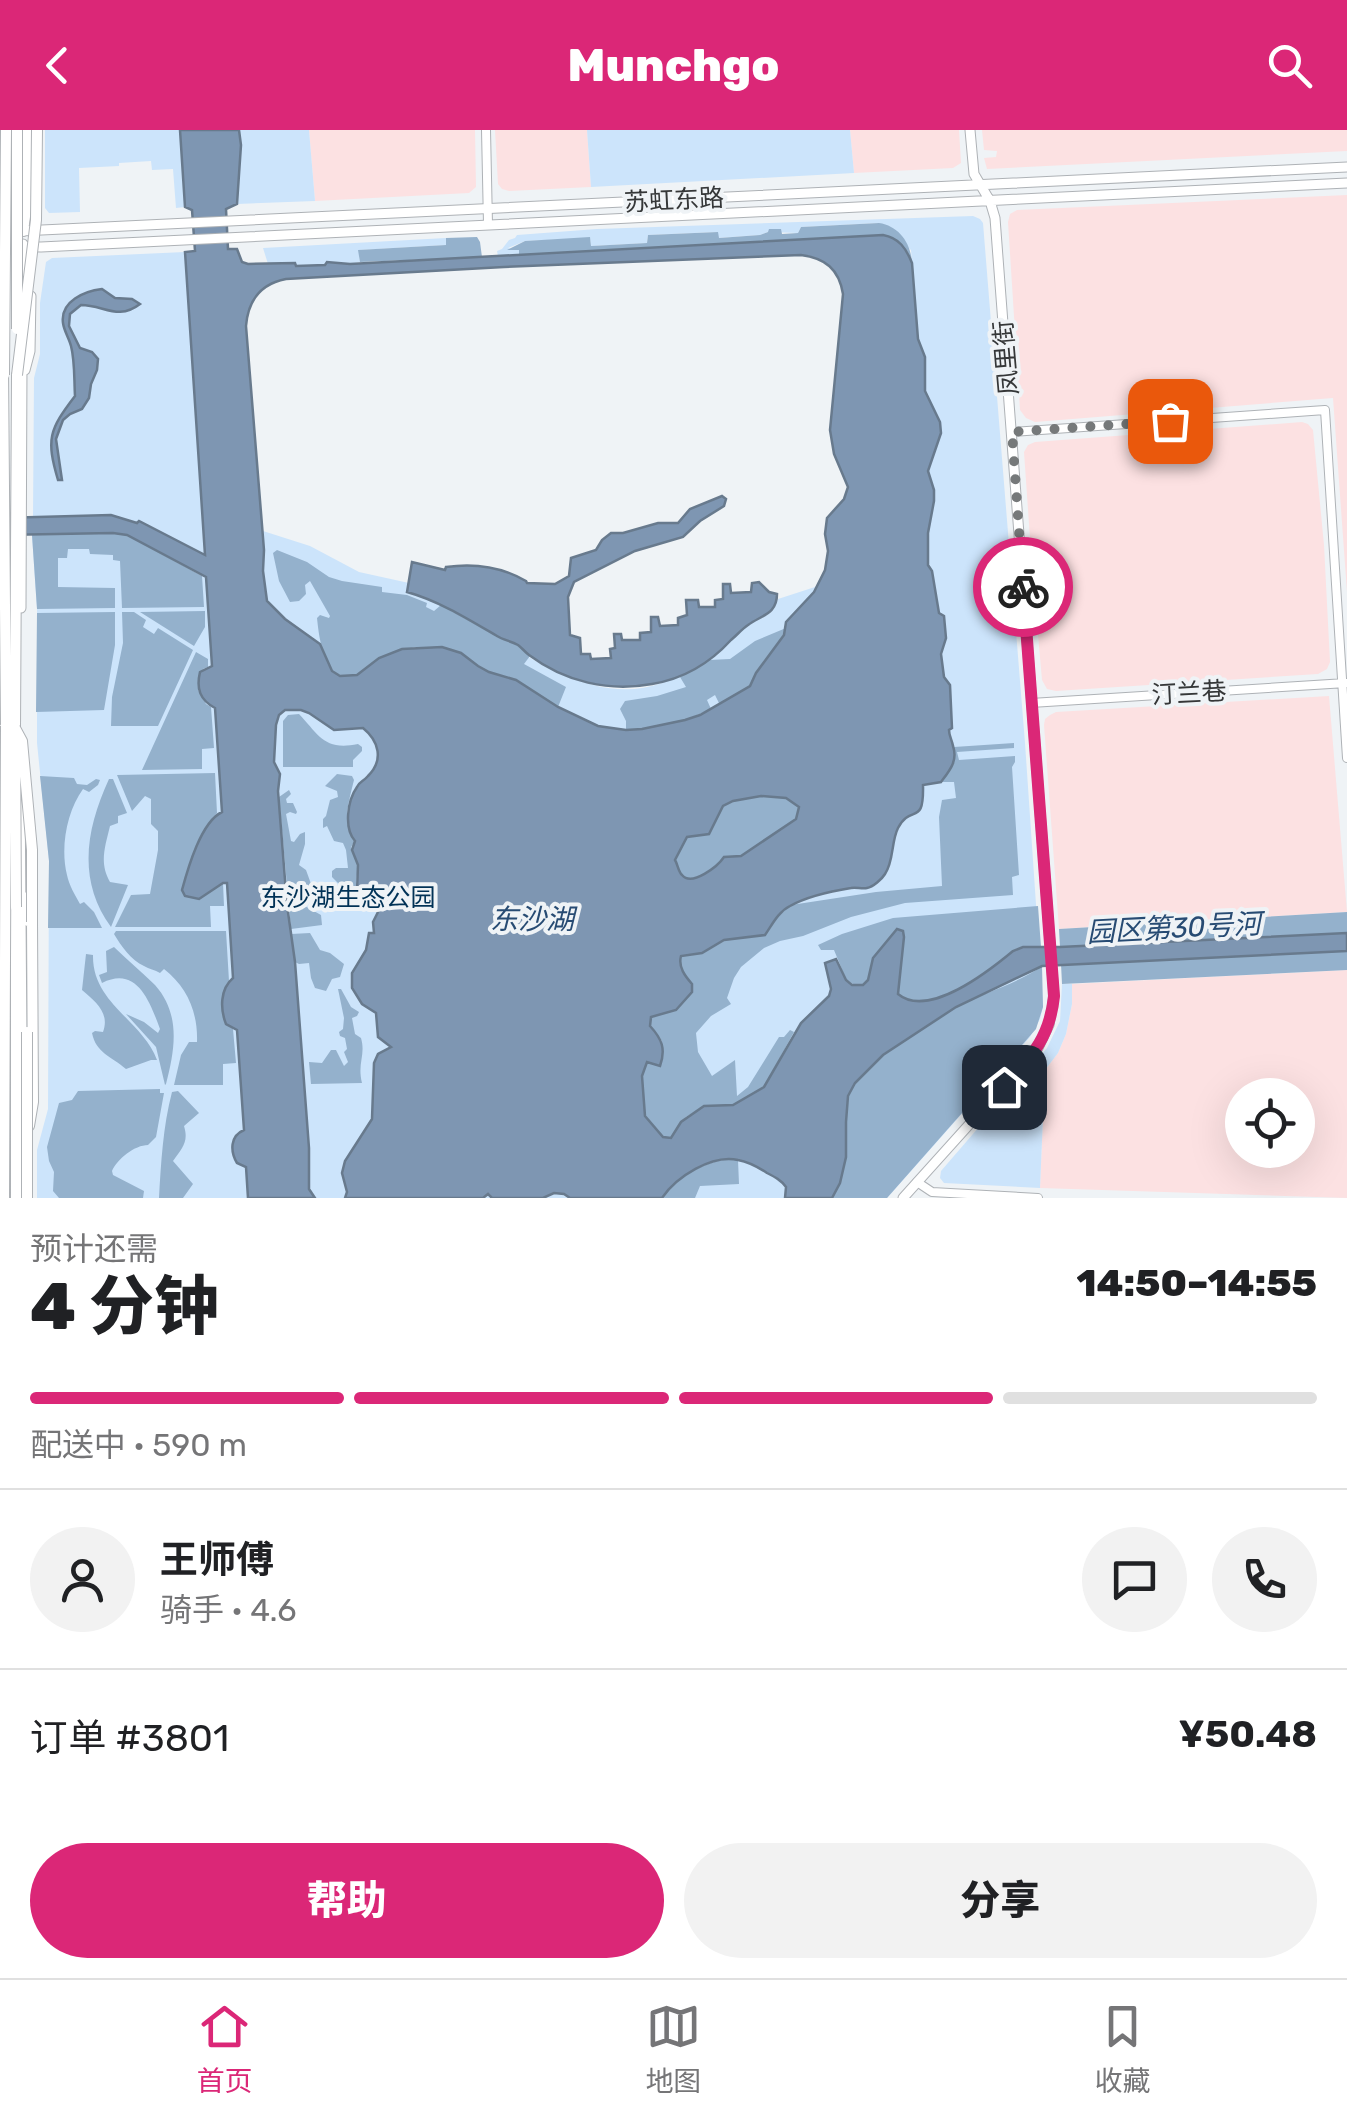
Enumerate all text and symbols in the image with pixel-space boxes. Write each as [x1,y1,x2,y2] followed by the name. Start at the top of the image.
[30,38,85,93] icon: back
[1262,38,1317,93] icon: search
[568,39,779,92] text: Munchgo
[623,183,725,217] street label: 苏虹东路
[988,319,1024,397] street label: 凤里街
[1128,379,1213,464] pin
[1143,394,1198,449] icon: bag
[973,537,1073,637] courier
[996,560,1051,615] icon: bike
[1151,677,1227,709] street label: 汀兰巷
[260,883,436,912] park label: 东沙湖生态公园
[490,903,578,936] water label: 东沙湖
[1086,907,1267,949] water label: 园区第30号河
[962,1045,1047,1130] pin
[977,1060,1032,1115] icon: home
[1225,1078,1315,1168] map controls
[1225,1078,1315,1168] button: locate
[30,1230,158,1268] text: 预计还需
[1076,1260,1317,1306] text: 14:50–14:55
[30,1268,219,1345] text: 4 分钟
[30,1426,247,1464] text: 配送中 · 590 m
[30,1527,135,1632] button: person
[1082,1527,1187,1632] button: chat
[1212,1527,1317,1632] button: phone
[160,1537,274,1583] text: 王师傅
[160,1591,297,1629] text: 骑手 · 4.6
[1178,1711,1317,1757] text: ¥50.48
[30,1715,229,1761] text: 订单 #3801
[30,1843,664,1958] button: 帮助
[684,1843,1317,1958] button: 分享
[196,1999,253,2099] tab: 首页
[645,1999,702,2099] tab: 地图
[1094,1999,1151,2099] tab: 收藏

